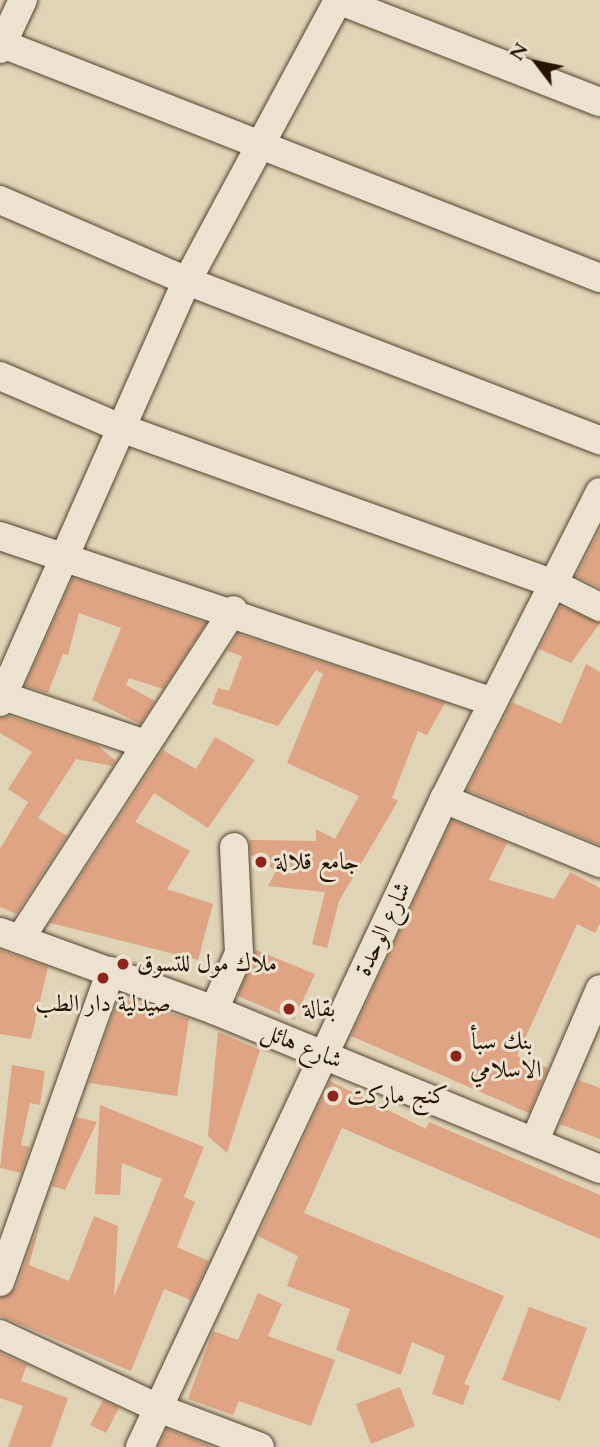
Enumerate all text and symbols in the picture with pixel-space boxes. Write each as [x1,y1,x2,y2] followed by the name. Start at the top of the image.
[502,28,572,98] north arrow
[504,38,535,66] text: N
[275,848,359,876] place label: جامع قلالة
[253,854,269,870] marker: جامع قلالة
[349,877,417,981] street label: شارع الوحدة
[137,950,277,978] place label: ملاك مول للتسوق
[115,956,131,972] marker: ملاك مول للتسوق
[95,970,111,986] marker: صيدلية دار الطب
[35,990,171,1018] place label: صيدلية دار الطب
[303,995,335,1023] place label: بقالة
[281,1001,297,1017] marker: بقالة
[257,1017,347,1075] street label: شارع هائل
[470,1028,542,1084] place label: بنك سبأ الاسلامي
[448,1048,464,1064] marker: بنك سبأ الاسلامي
[347,1082,448,1110] place label: كنج ماركت
[325,1088,341,1104] marker: كنج ماركت

